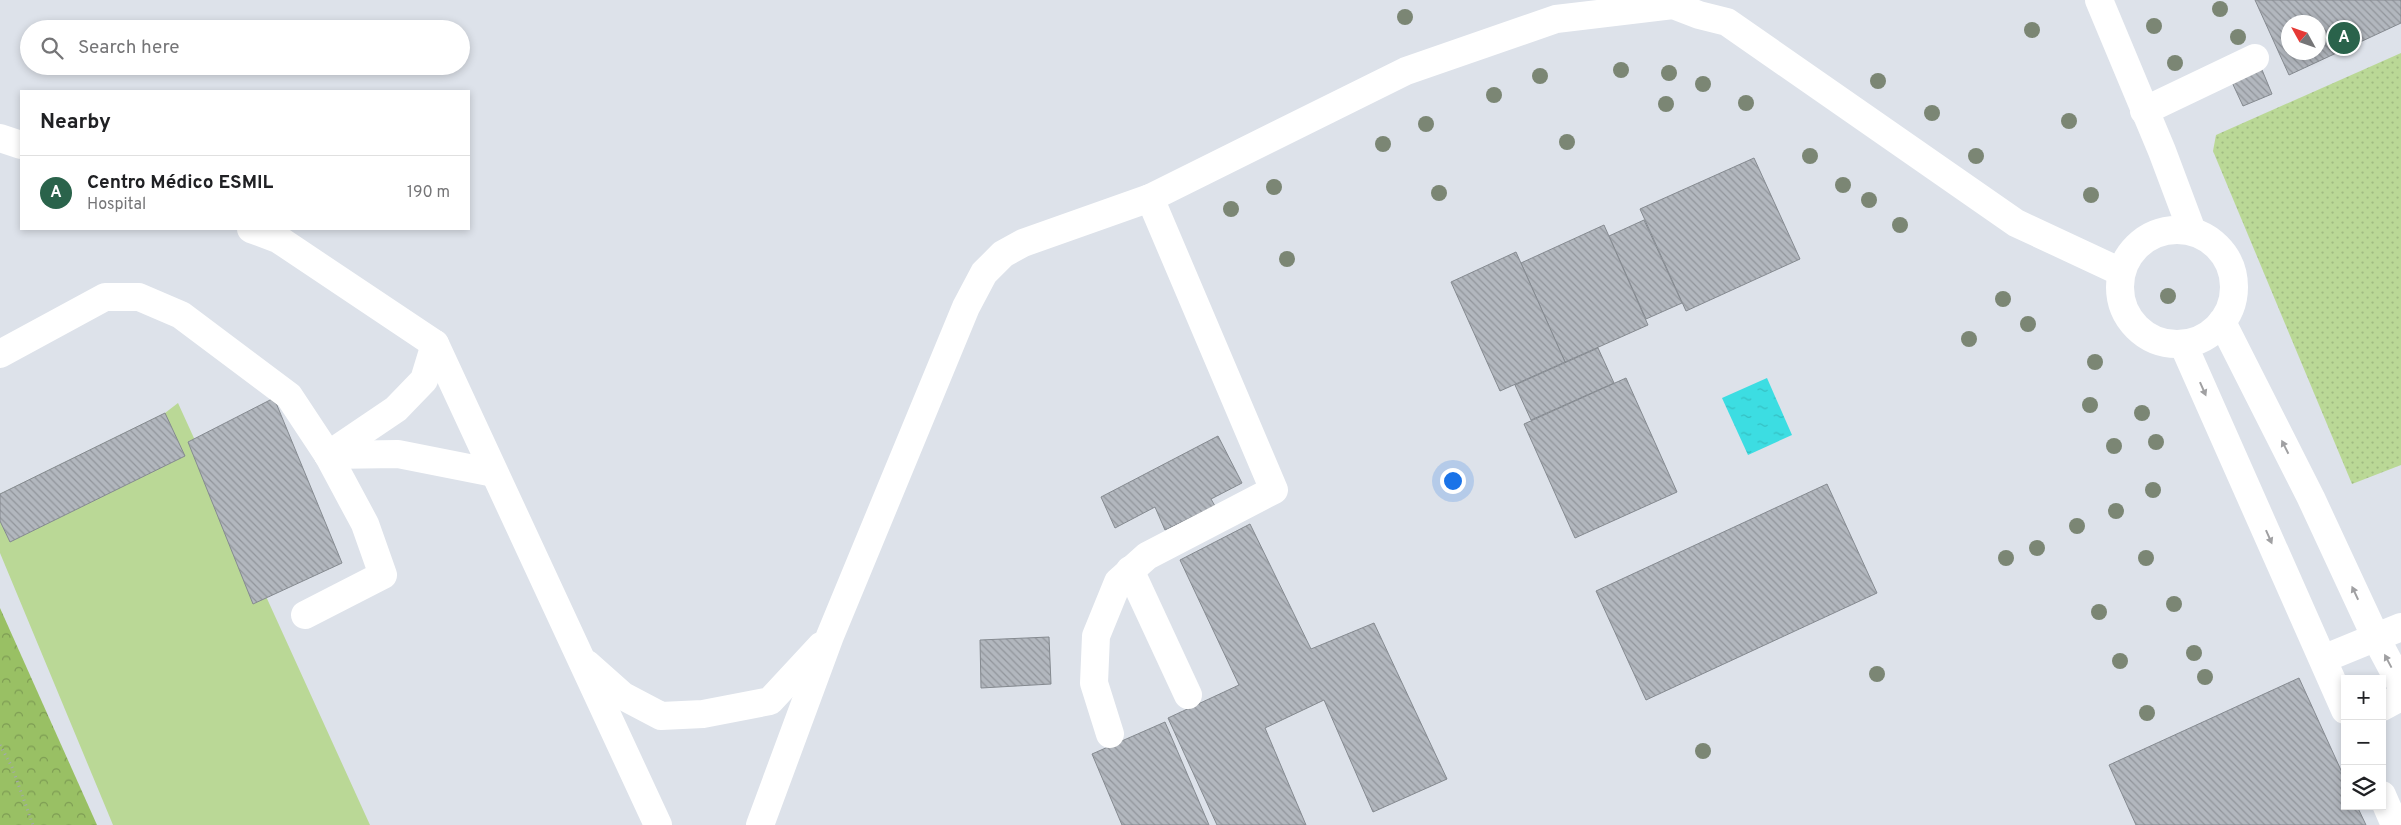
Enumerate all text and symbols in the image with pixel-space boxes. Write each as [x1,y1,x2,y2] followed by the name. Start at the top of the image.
[2281,15,2326,60] north arrow
[2328,19,2360,57] pin: A
[20,20,470,75] search box
[38,34,66,62] icon: search
[78,36,180,60] text: Search here
[40,109,111,136] text: Nearby
[87,171,273,195] text: Centro Médico ESMIL
[50,183,62,203] text: A
[407,183,450,203] text: 190 m
[87,195,146,215] text: Hospital
[2200,382,2208,396] one-way arrow
[2281,440,2289,454] one-way arrow
[1440,468,1466,494] your location
[2266,530,2274,544] one-way arrow
[2351,586,2359,600] one-way arrow
[2384,655,2393,668] one-way arrow
[2341,675,2386,810] map controls
[2341,675,2386,720] button: +
[2341,720,2386,765] button: −
[2341,765,2386,810] button: layers

